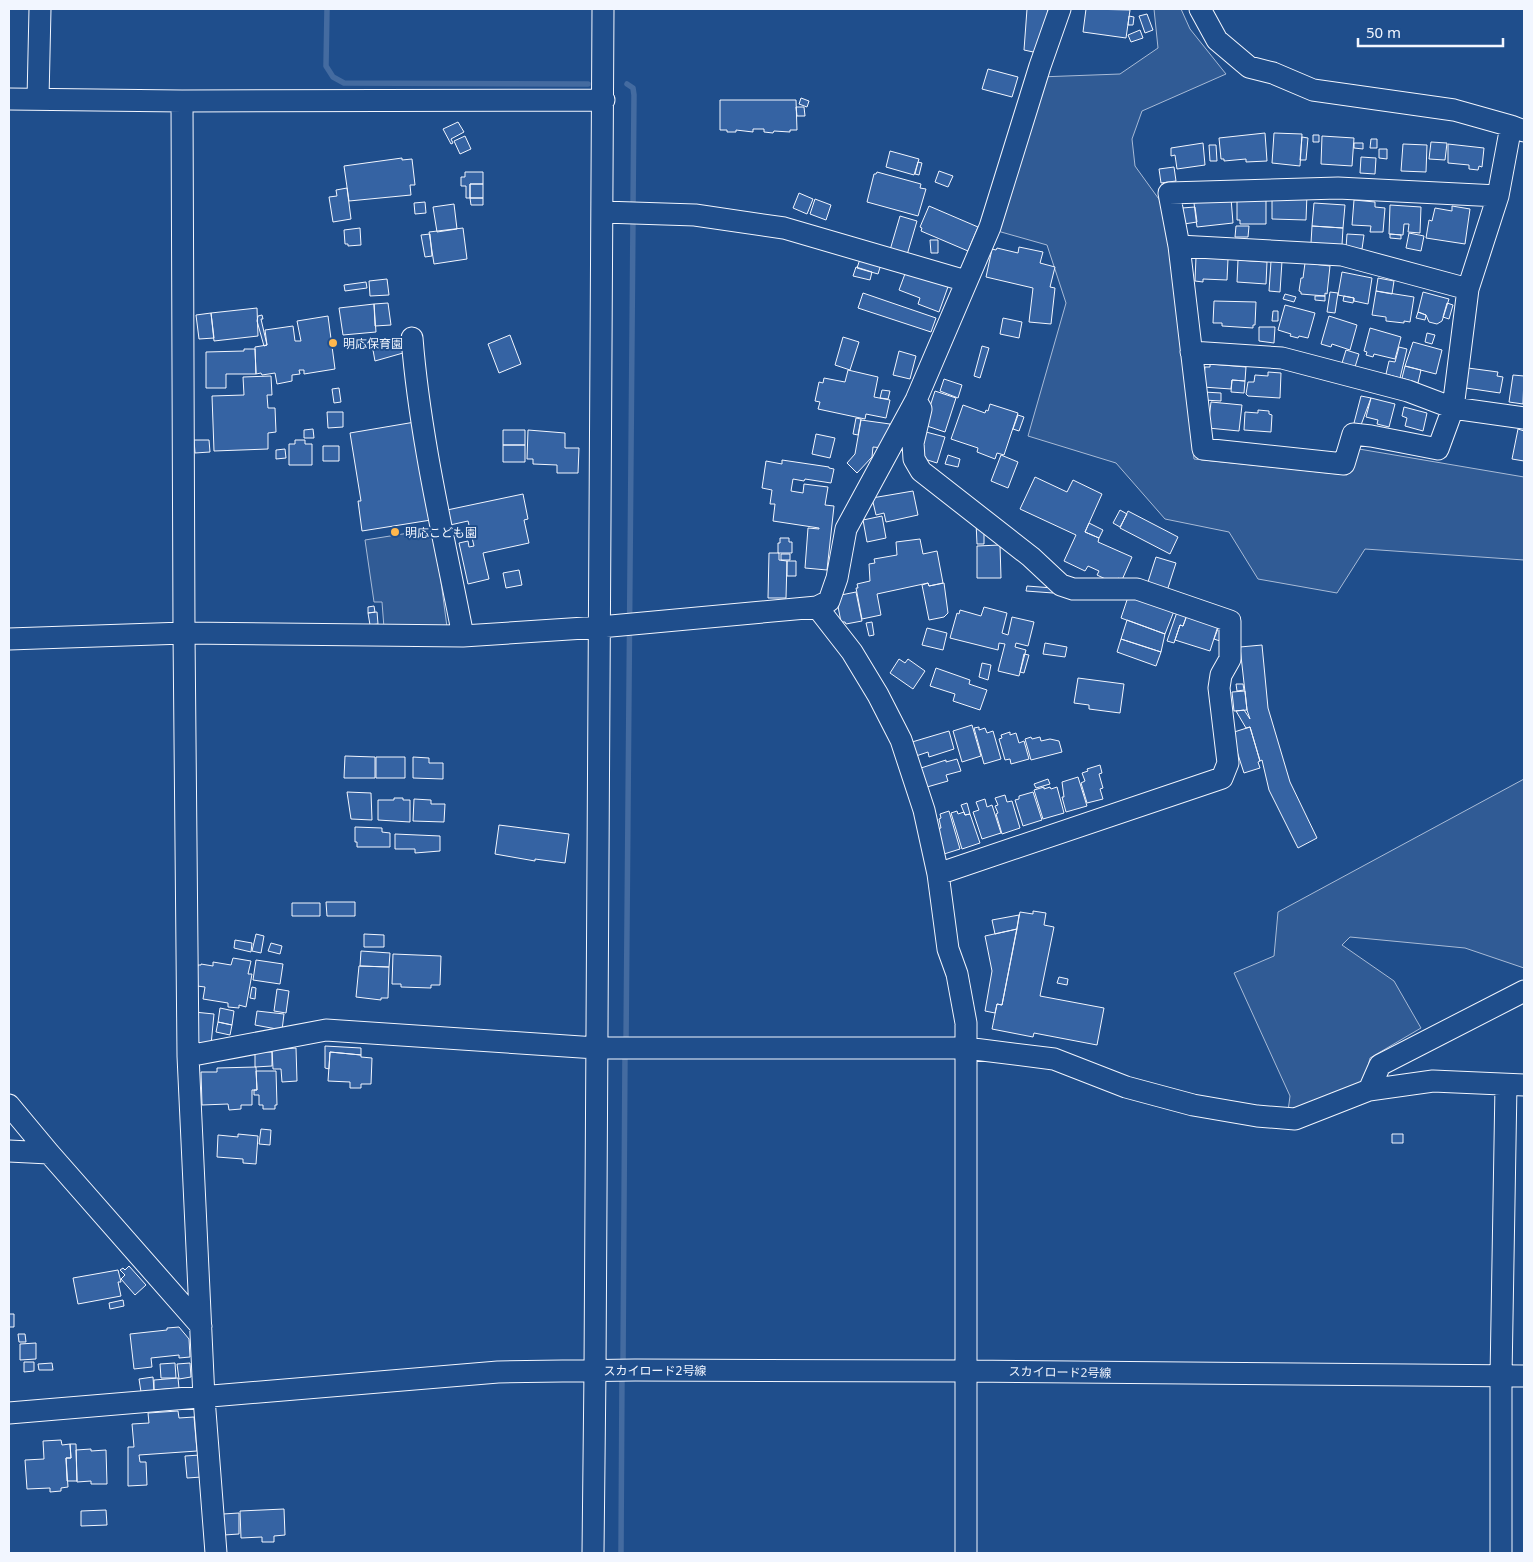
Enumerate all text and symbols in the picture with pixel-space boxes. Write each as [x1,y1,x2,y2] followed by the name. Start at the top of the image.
[1358,15,1503,47] scale bar
[1366,22,1401,42] text: 50 m
[343,335,403,352] place label: 明応保育園
[327,337,339,349] marker: 明応保育園
[405,524,477,541] place label: 明応こども園
[389,526,401,538] marker: 明応こども園
[604,1362,706,1379] street label: スカイロード2号線
[1008,1363,1112,1381] street label: スカイロード2号線

